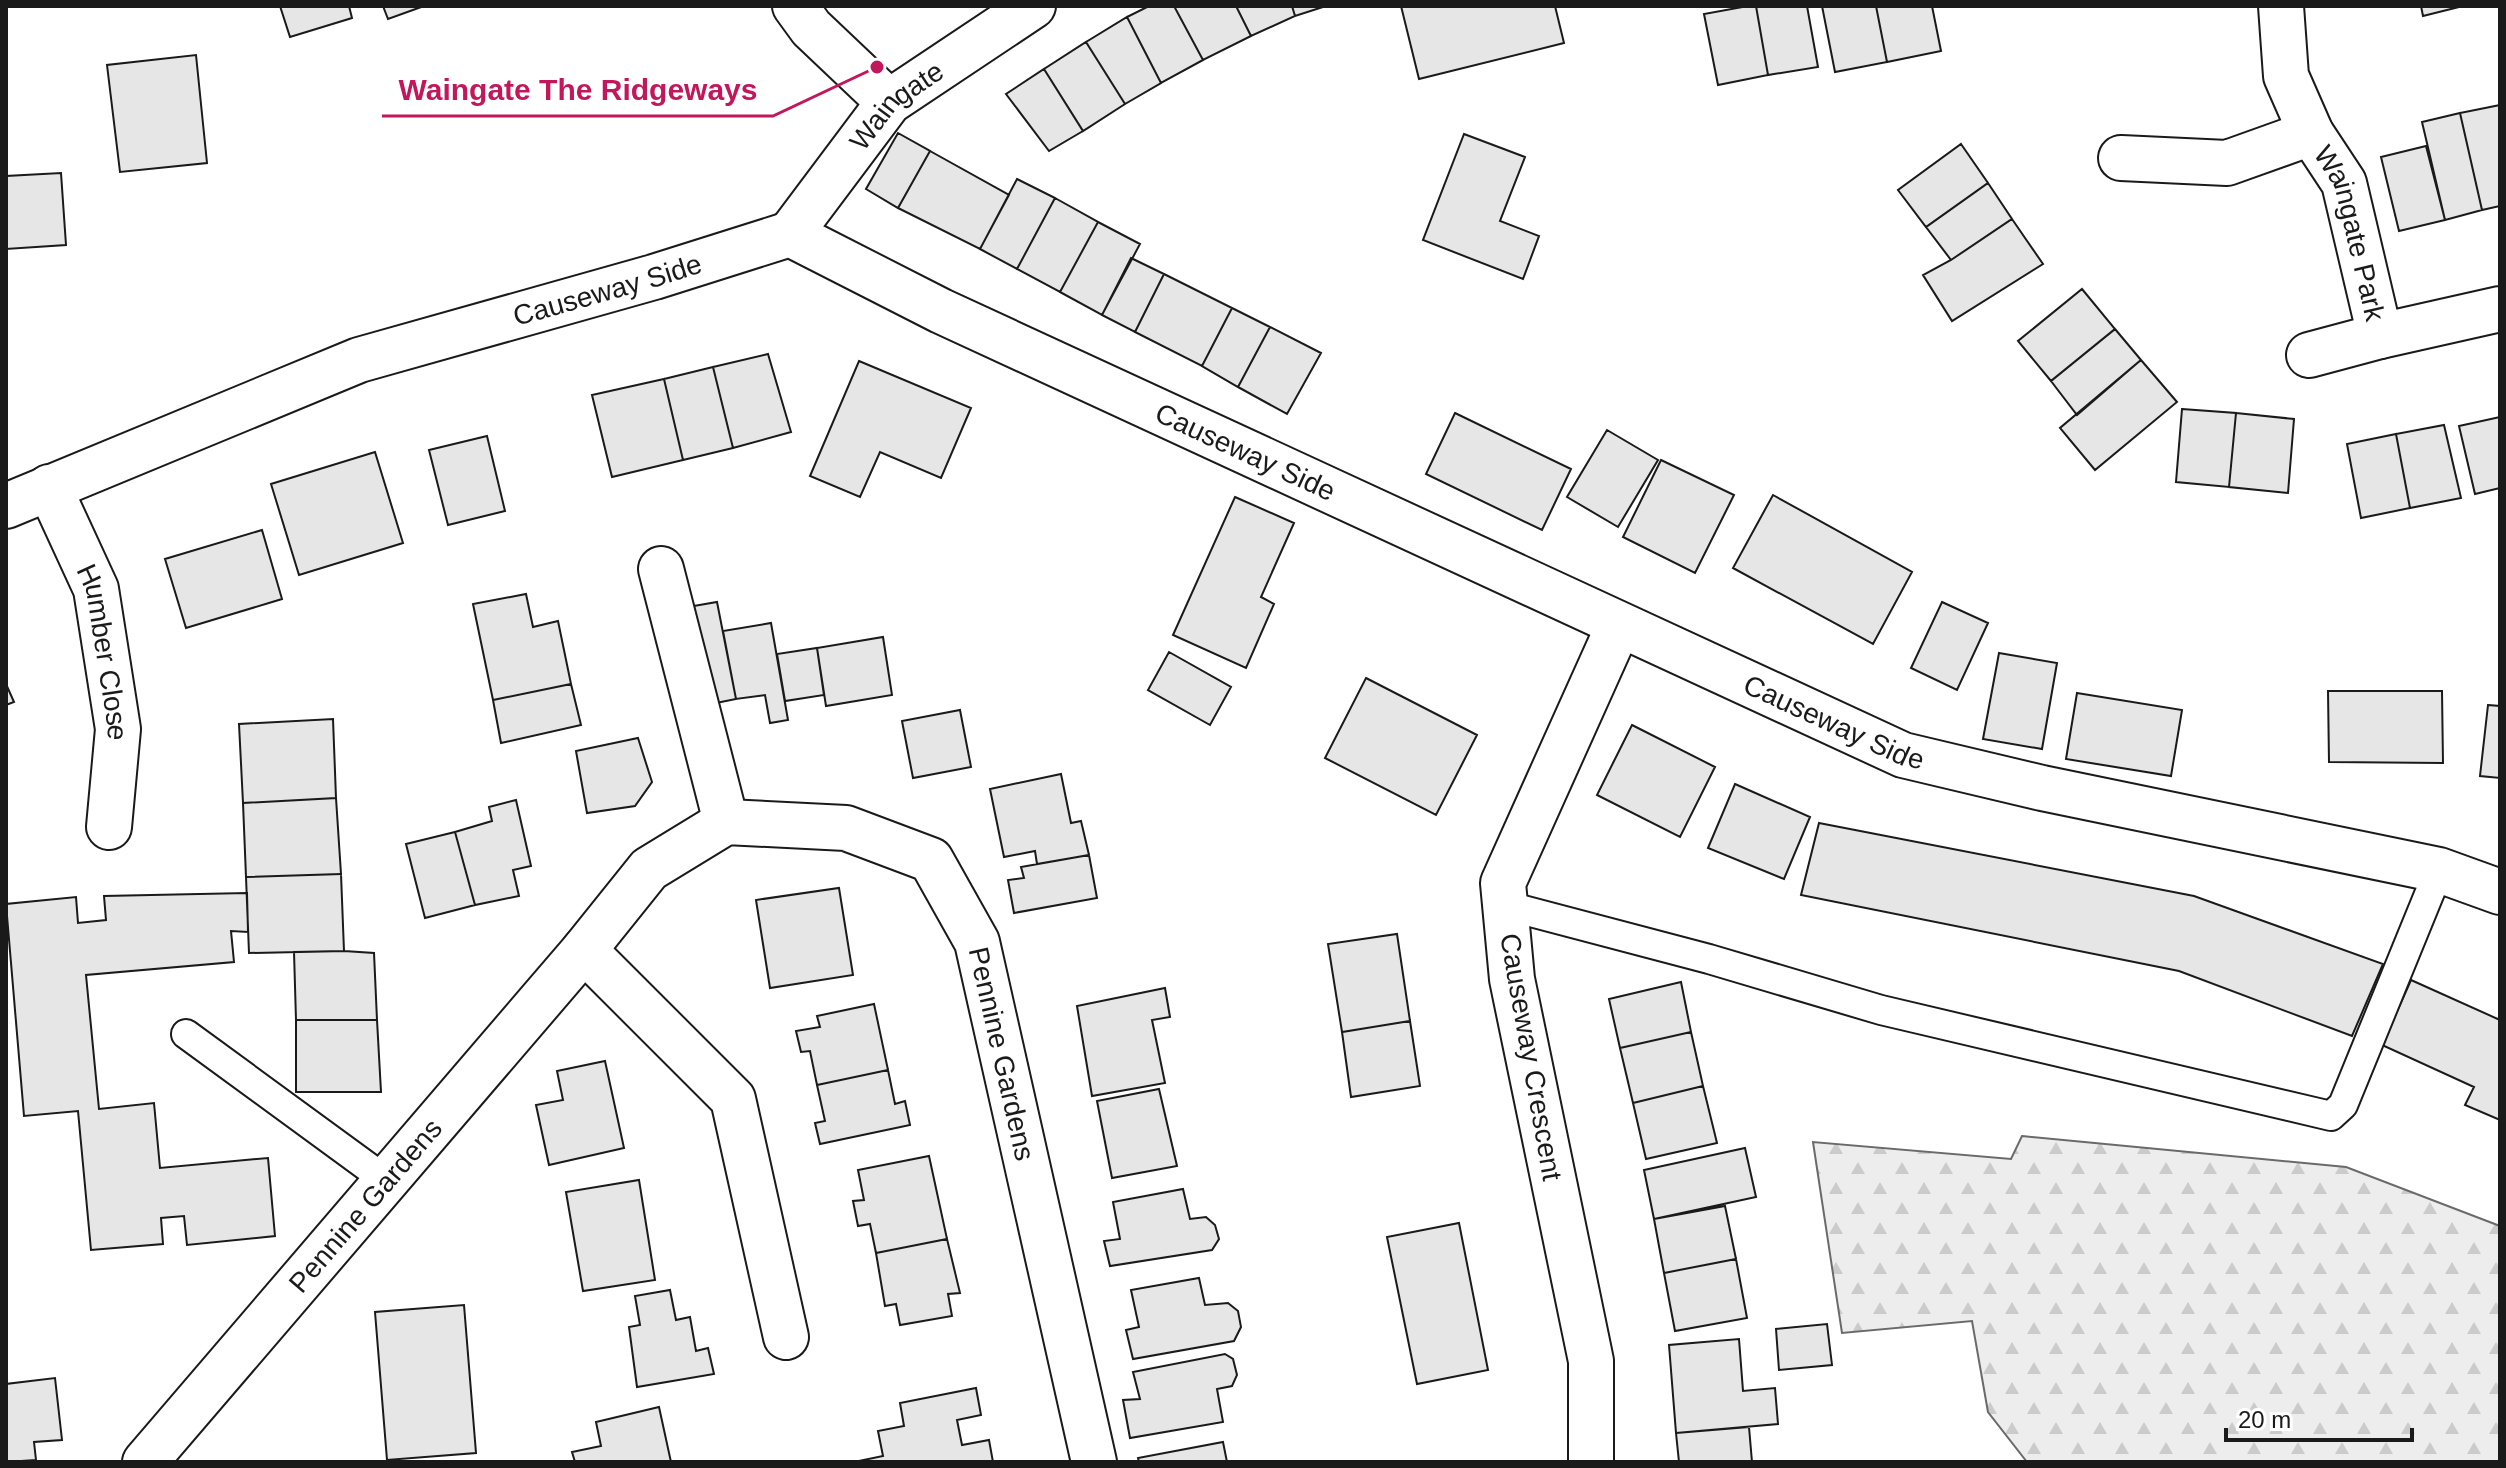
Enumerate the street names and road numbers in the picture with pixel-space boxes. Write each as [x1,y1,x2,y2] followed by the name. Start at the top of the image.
[843,55,949,156] street label: Waingate
[2308,140,2392,325] street label: Waingate Park
[509,247,705,331] street label: Causeway Side
[1151,397,1340,506] street label: Causeway Side
[71,559,134,742] street label: Humber Close
[1739,668,1927,775] street label: Causeway Side
[1494,931,1568,1183] street label: Causeway Crescent
[963,944,1041,1163] street label: Pennine Gardens
[282,1113,448,1298] street label: Pennine Gardens

